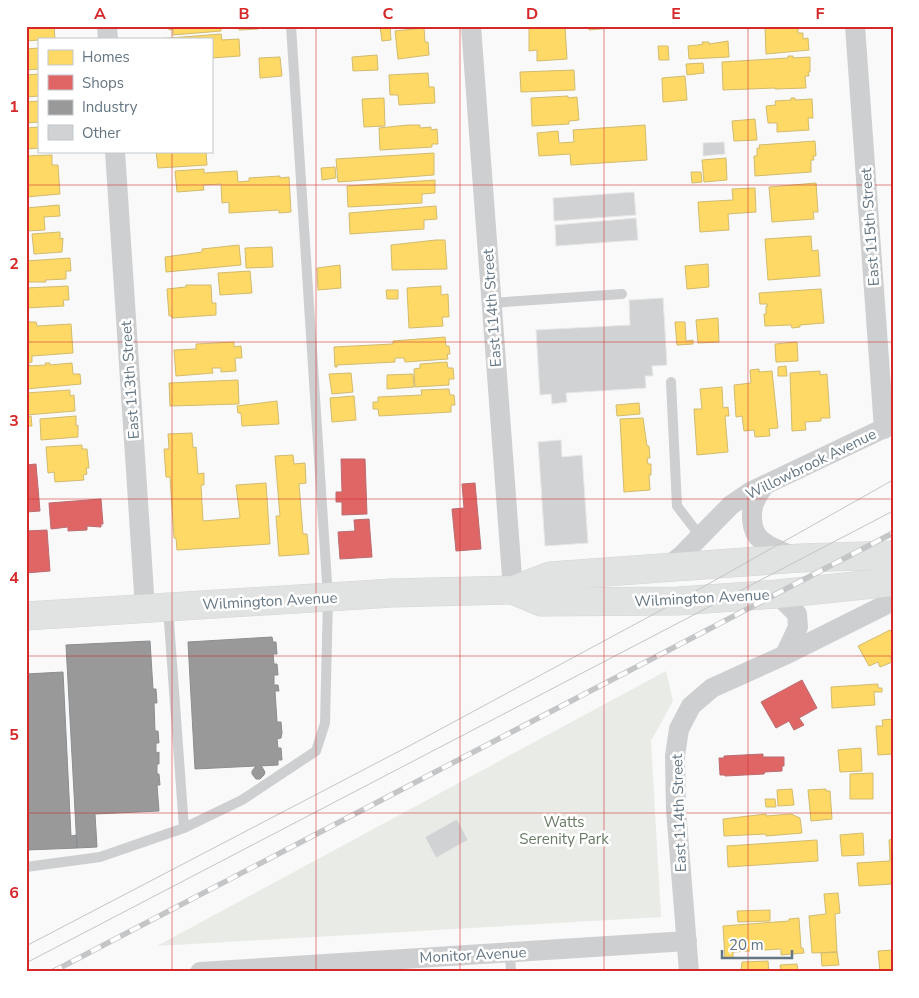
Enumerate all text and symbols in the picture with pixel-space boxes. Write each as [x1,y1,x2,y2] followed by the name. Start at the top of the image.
[94,3,106,25] text: A
[238,3,250,25] text: B
[383,3,394,25] text: C
[526,3,538,25] text: D
[671,3,681,25] text: E
[816,3,825,25] text: F
[38,38,212,152] legend
[82,47,130,67] text: Homes
[82,73,124,93] text: Shops
[9,96,19,118] text: 1
[82,97,138,117] text: Industry
[82,123,121,143] text: Other
[856,167,884,287] street label: East 115th Street
[478,248,506,368] street label: East 114th Street
[9,253,19,275] text: 2
[116,320,144,440] street label: East 113th Street
[9,410,19,432] text: 3
[742,424,880,504] street label: Willowbrook Avenue
[9,567,19,589] text: 4
[634,584,770,612] street label: Wilmington Avenue
[202,587,338,615] street label: Wilmington Avenue
[9,724,19,746] text: 5
[667,753,691,873] street label: East 114th Street
[519,812,609,849] park label: Watts Serenity Park
[9,882,19,904] text: 6
[722,928,792,960] scale bar
[729,935,764,955] text: 20 m
[419,942,527,968] street label: Monitor Avenue

